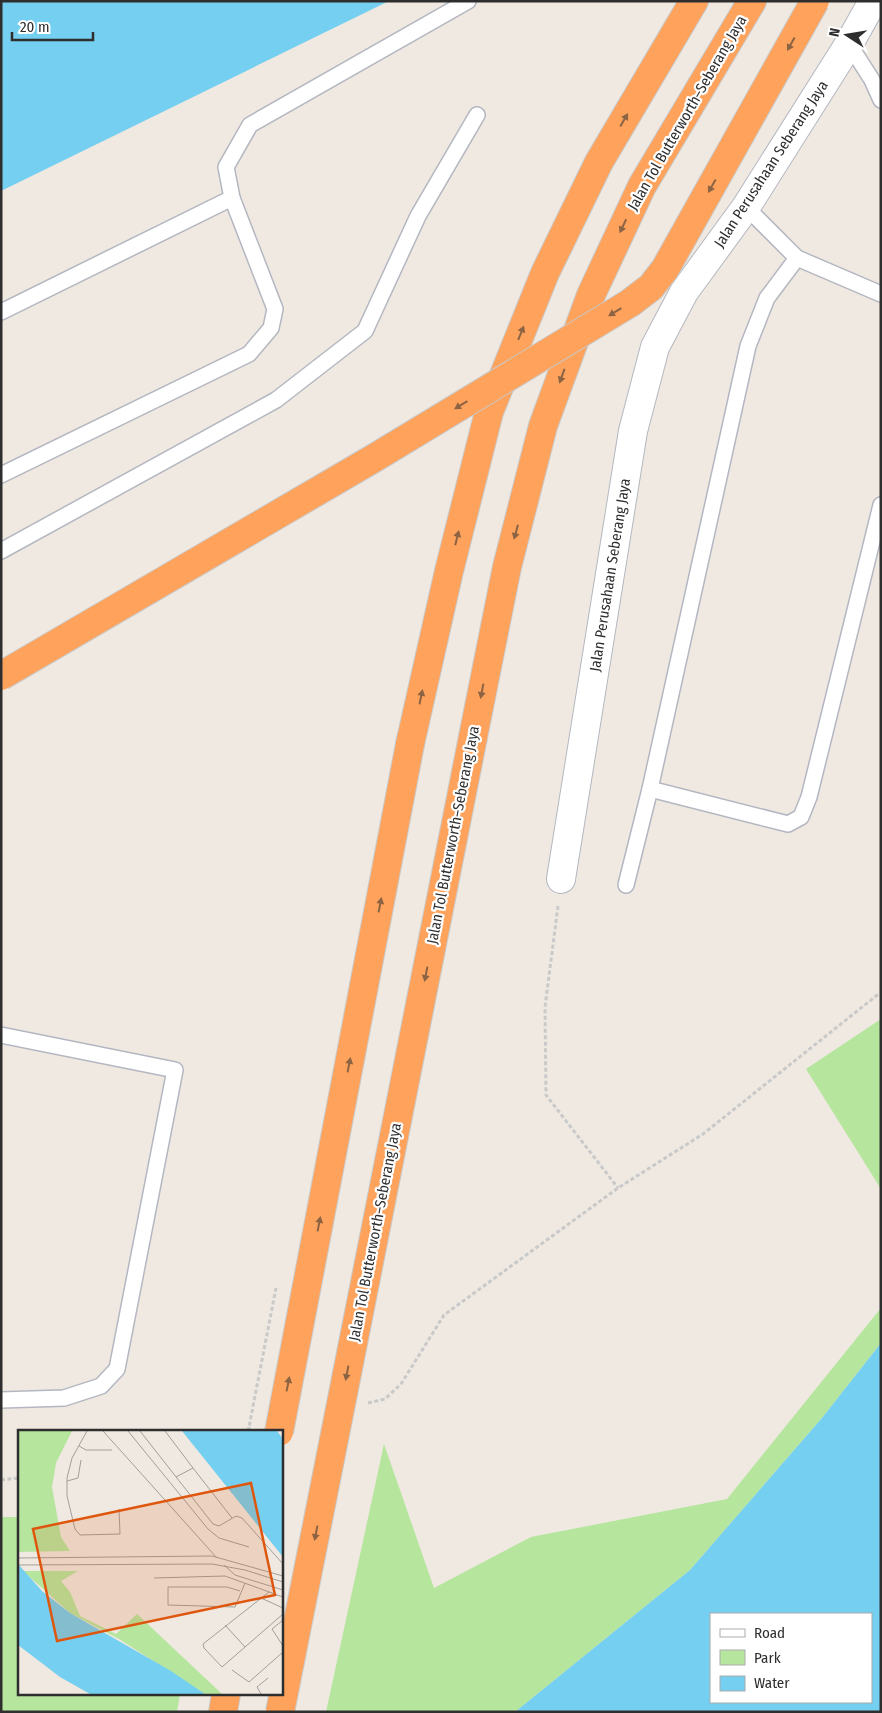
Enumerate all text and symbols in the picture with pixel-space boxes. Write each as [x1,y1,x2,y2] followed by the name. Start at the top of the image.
[12,10,94,42] scale bar
[822,10,872,60] north arrow
[624,12,750,214] street label: Jalan Tol Butterworth–Seberang Jaya
[20,18,50,36] text: 20 m
[826,27,844,38] text: N
[787,37,796,50] one-way arrow
[710,77,832,251] street label: Jalan Perusahaan Seberang Jaya
[620,114,629,127] one-way arrow
[708,178,716,193] one-way arrow
[619,219,627,233] one-way arrow
[609,308,622,317] one-way arrow
[517,326,525,341] one-way arrow
[558,369,566,384] one-way arrow
[455,401,468,410] one-way arrow
[586,477,634,673] street label: Jalan Perusahaan Seberang Jaya
[512,524,520,539] one-way arrow
[453,531,461,546] one-way arrow
[478,683,486,698] one-way arrow
[417,689,425,704] one-way arrow
[423,724,483,946] street label: Jalan Tol Butterworth–Seberang Jaya
[376,897,384,913] one-way arrow
[422,966,430,981] one-way arrow
[345,1057,353,1072] one-way arrow
[345,1121,405,1343] street label: Jalan Tol Butterworth–Seberang Jaya
[315,1216,323,1232] one-way arrow
[343,1366,351,1382] one-way arrow
[284,1376,292,1391] one-way arrow
[18,1430,282,1696] inset map
[311,1525,319,1541] one-way arrow
[710,1613,872,1703] legend
[754,1624,785,1642] text: Road
[754,1649,781,1667] text: Park
[754,1674,790,1692] text: Water

